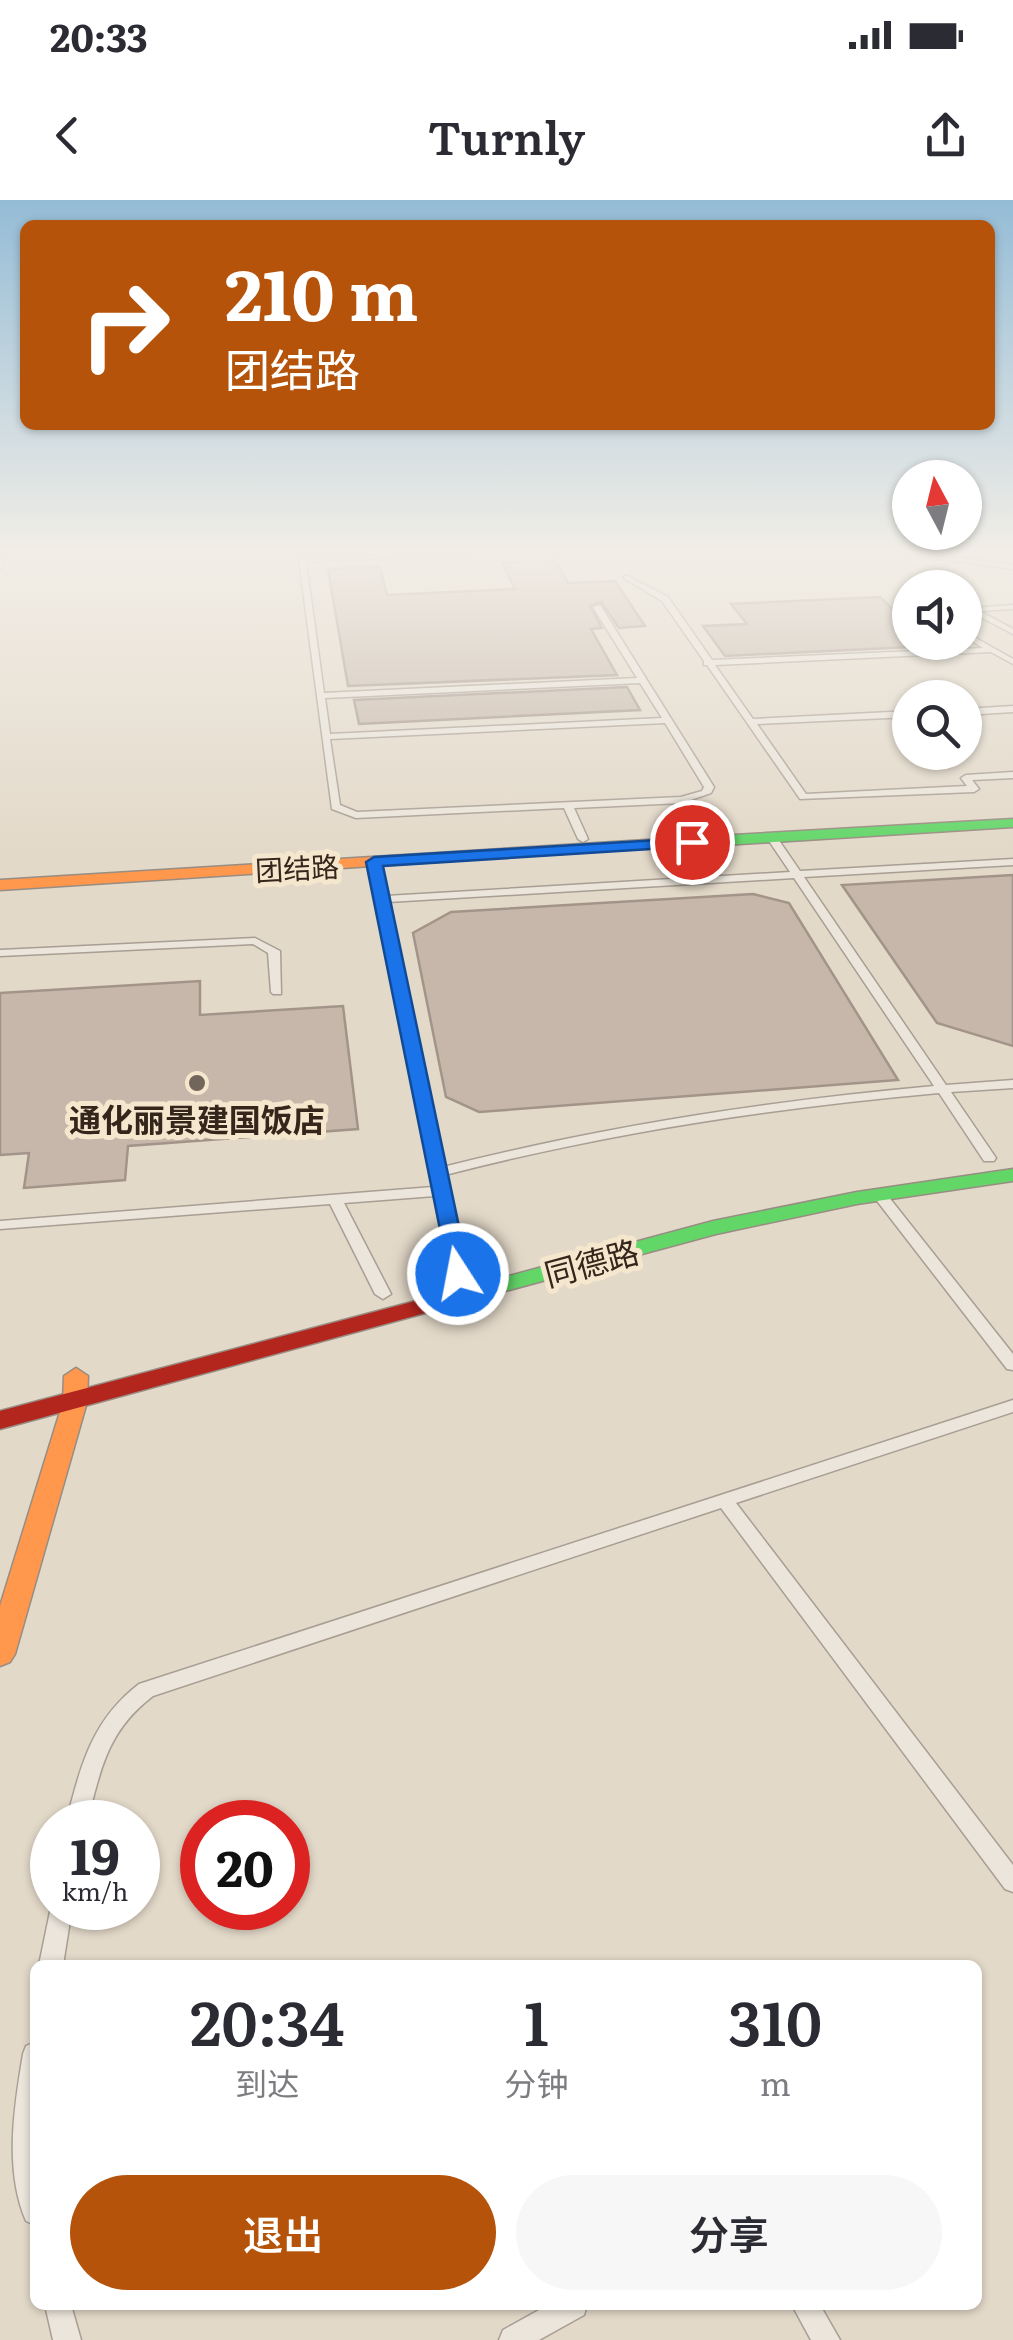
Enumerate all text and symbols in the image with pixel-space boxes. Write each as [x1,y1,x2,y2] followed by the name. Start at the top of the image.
[50,7,148,64] text: 20:33
[428,102,585,169] text: Turnly
[40,108,95,163] icon: back
[918,108,973,163] icon: share
[225,239,418,343] text: 210 m
[60,260,190,390] icon: right
[225,334,360,401] text: 团结路
[892,460,982,550] north arrow
[892,460,982,770] map controls
[892,570,982,660] button: sound
[892,680,982,770] button: search
[650,800,735,885] pin
[665,815,720,870] icon: arrive
[254,844,340,890] street label: 团结路
[186,1072,208,1094] marker: 通化丽景建国饭店
[69,1094,325,1142] place label: 通化丽景建国饭店
[406,1222,510,1326] position arrow
[538,1225,644,1297] street label: 同德路
[180,1800,310,1930] speed limit sign: 20
[70,1816,120,1890] text: 19
[62,1872,128,1909] text: km/h
[190,1975,345,2064] text: 20:34
[524,1975,549,2064] text: 1
[728,1975,822,2064] text: 310
[235,2058,299,2106] text: 到达
[504,2058,568,2106] text: 分钟
[760,2058,791,2106] text: m
[70,2175,496,2290] button: 退出
[516,2175,942,2290] button: 分享

